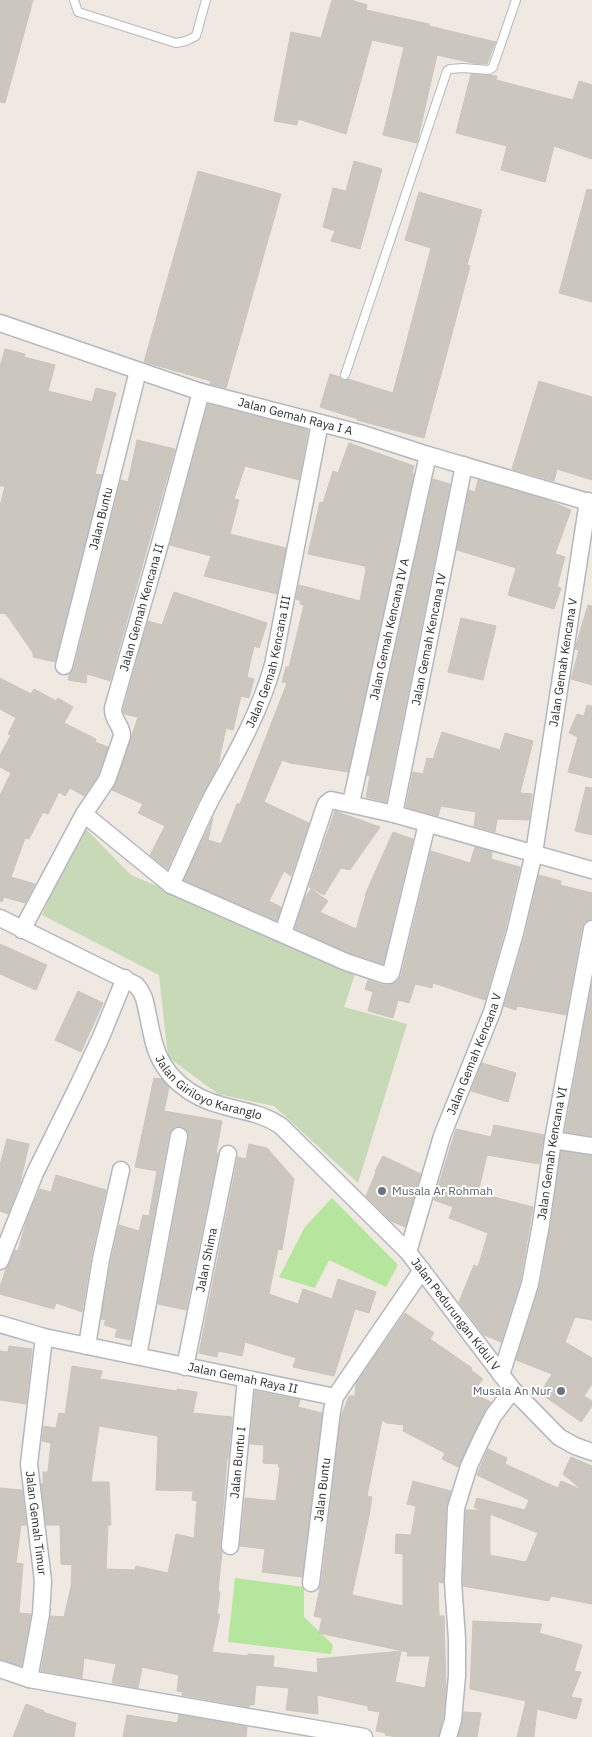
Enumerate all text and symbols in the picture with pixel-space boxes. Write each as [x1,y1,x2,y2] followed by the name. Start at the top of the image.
[237,394,355,438] street label: Jalan Gemah Raya I A
[85,485,116,552] street label: Jalan Buntu
[116,541,167,673] street label: Jalan Gemah Kencana II
[366,556,412,702] street label: Jalan Gemah Kencana IV A
[408,571,449,707] street label: Jalan Gemah Kencana IV
[242,594,293,730] street label: Jalan Gemah Kencana III
[545,596,580,728] street label: Jalan Gemah Kencana V
[443,990,504,1117] street label: Jalan Gemah Kencana V
[152,1053,264,1123] street label: Jalan Giriloyo Karanglo
[534,1085,570,1221] street label: Jalan Gemah Kencana VI
[392,1183,493,1198] place label: Musala Ar Rohmah
[376,1185,388,1197] marker: Musala Ar Rohmah
[192,1226,220,1294] street label: Jalan Shima
[408,1255,504,1374] street label: Jalan Pedurungan Kidul V
[187,1359,300,1396] street label: Jalan Gemah Raya II
[473,1383,552,1398] place label: Musala An Nur
[555,1385,567,1397] marker: Musala An Nur
[227,1426,248,1499] street label: Jalan Buntu I
[311,1457,333,1523] street label: Jalan Buntu
[23,1470,50,1576] street label: Jalan Gemah Timur

